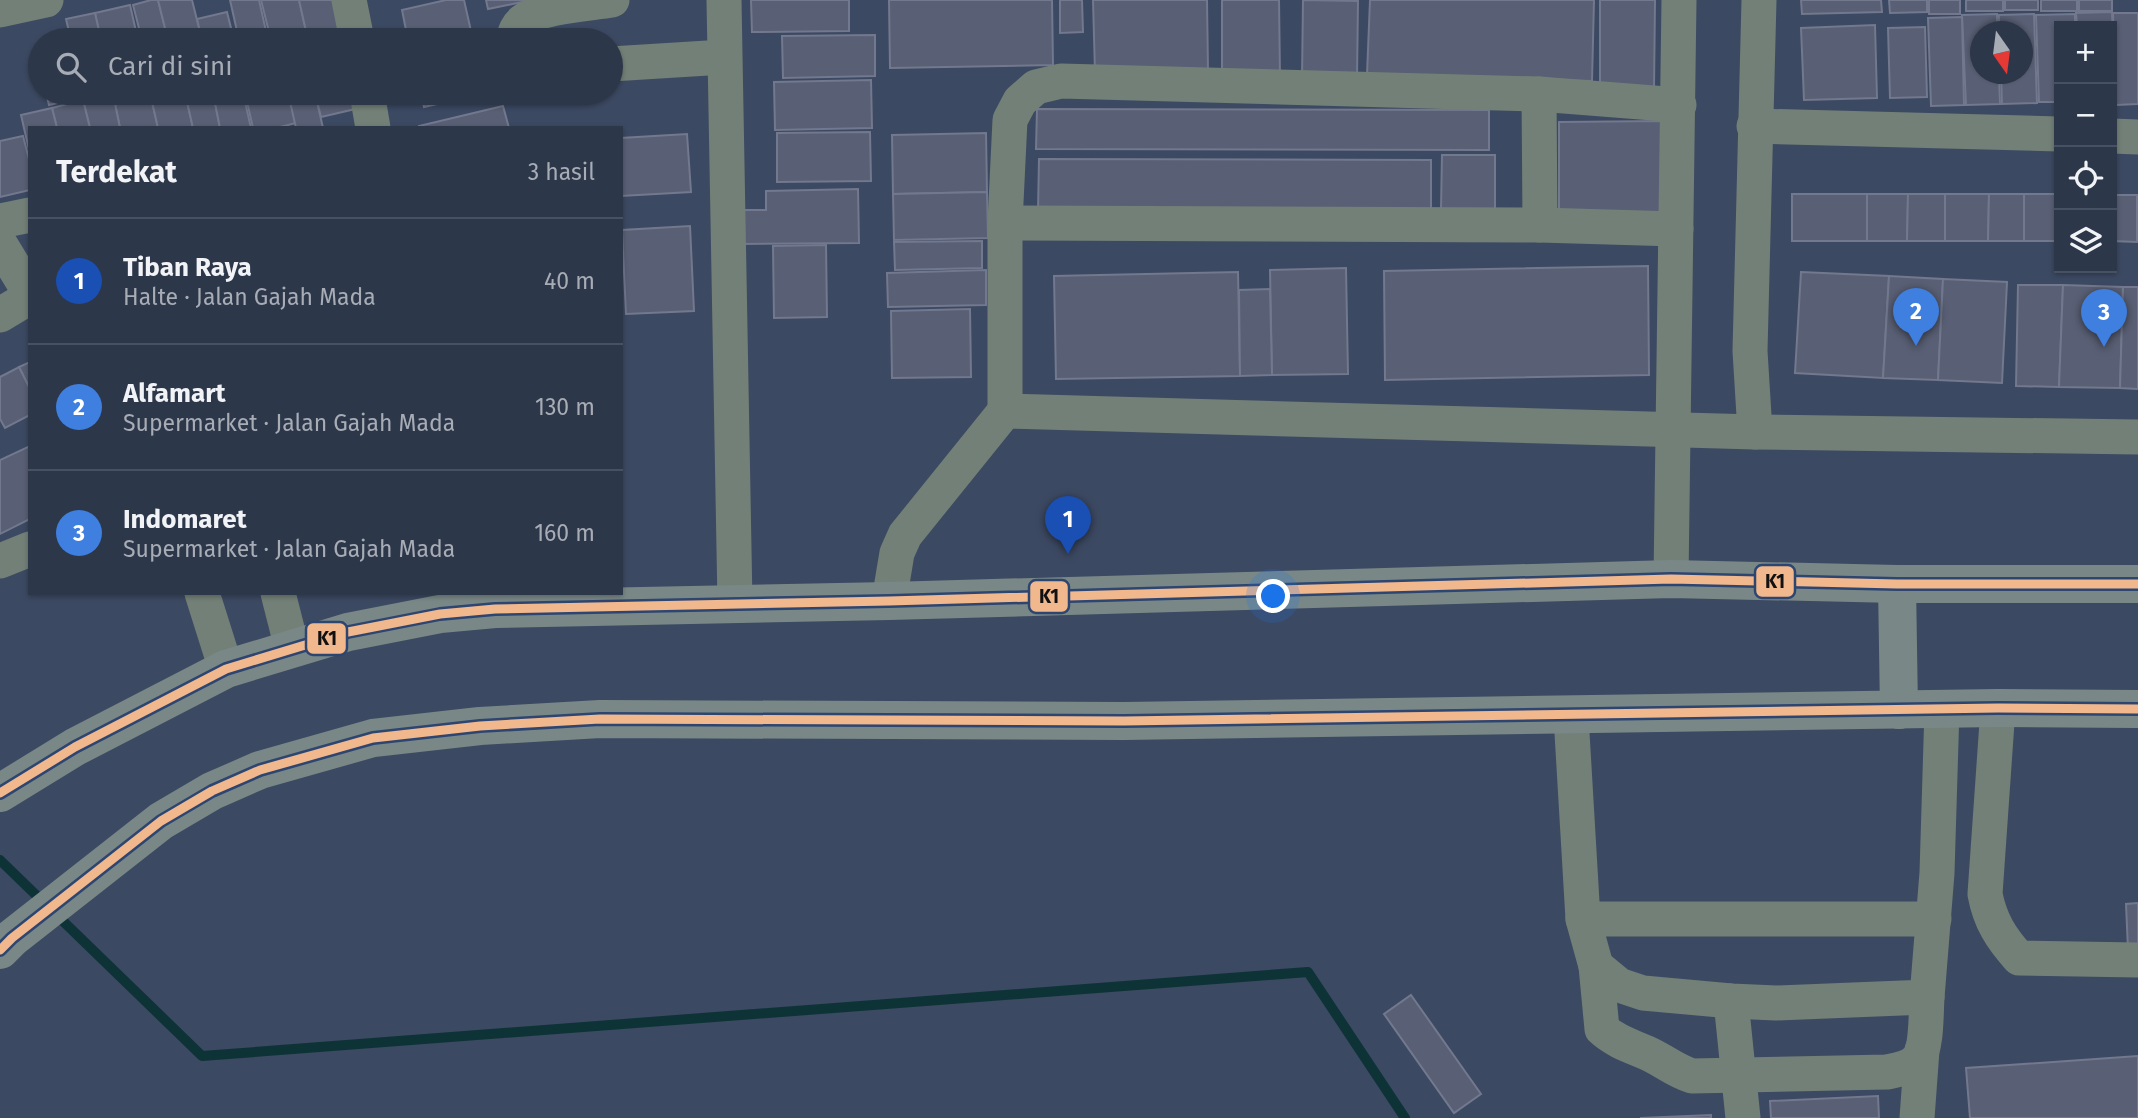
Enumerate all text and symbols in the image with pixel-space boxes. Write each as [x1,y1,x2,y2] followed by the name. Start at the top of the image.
[1970,21,2033,84] north arrow
[2054,21,2117,273] map controls
[2054,21,2117,84] button: +
[28,28,623,105] search box
[52,48,90,86] icon: search
[108,51,233,82] text: Cari di sini
[2054,84,2117,147] button: −
[2054,147,2117,210] button: locate
[56,154,177,190] text: Terdekat
[528,158,595,186] text: 3 hasil
[2054,210,2117,273] button: layers
[123,252,252,283] text: Tiban Raya
[74,267,84,295] text: 1
[544,267,595,295] text: 40 m
[123,283,376,311] text: Halte · Jalan Gajah Mada
[1893,288,1939,346] pin: 2
[2081,289,2127,347] pin: 3
[123,378,226,409] text: Alfamart
[73,393,85,421] text: 2
[535,393,595,421] text: 130 m
[123,409,455,437] text: Supermarket · Jalan Gajah Mada
[1045,496,1091,554] pin: 1
[123,504,247,535] text: Indomaret
[73,519,85,547] text: 3
[534,519,595,547] text: 160 m
[123,535,455,563] text: Supermarket · Jalan Gajah Mada
[1755,565,1795,598] line badge: K1
[1765,570,1785,593] text: K1
[1256,579,1290,613] your location
[1029,580,1069,613] line badge: K1
[1039,585,1059,608] text: K1
[306,622,347,655] line badge: K1
[317,627,337,650] text: K1

